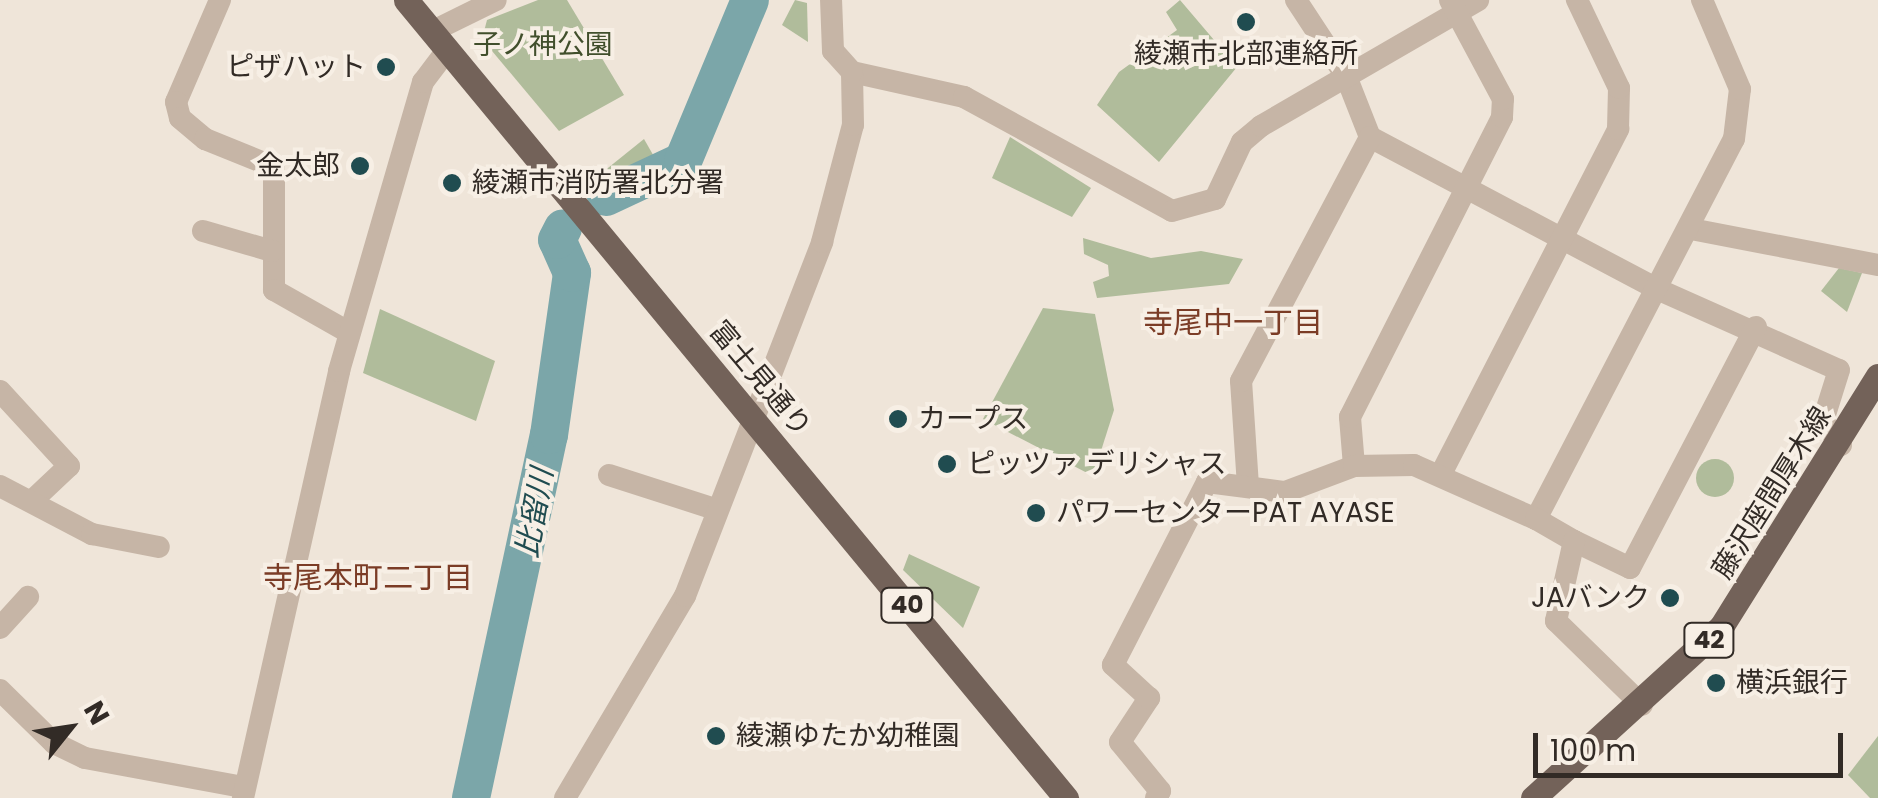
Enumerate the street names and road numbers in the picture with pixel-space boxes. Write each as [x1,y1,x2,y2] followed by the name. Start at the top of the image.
[702,315,818,443] street label: 富士見通り
[1706,401,1838,585] street label: 藤沢座間厚木線
[880,585,934,625] road number: 40
[1682,620,1736,660] road number: 42

